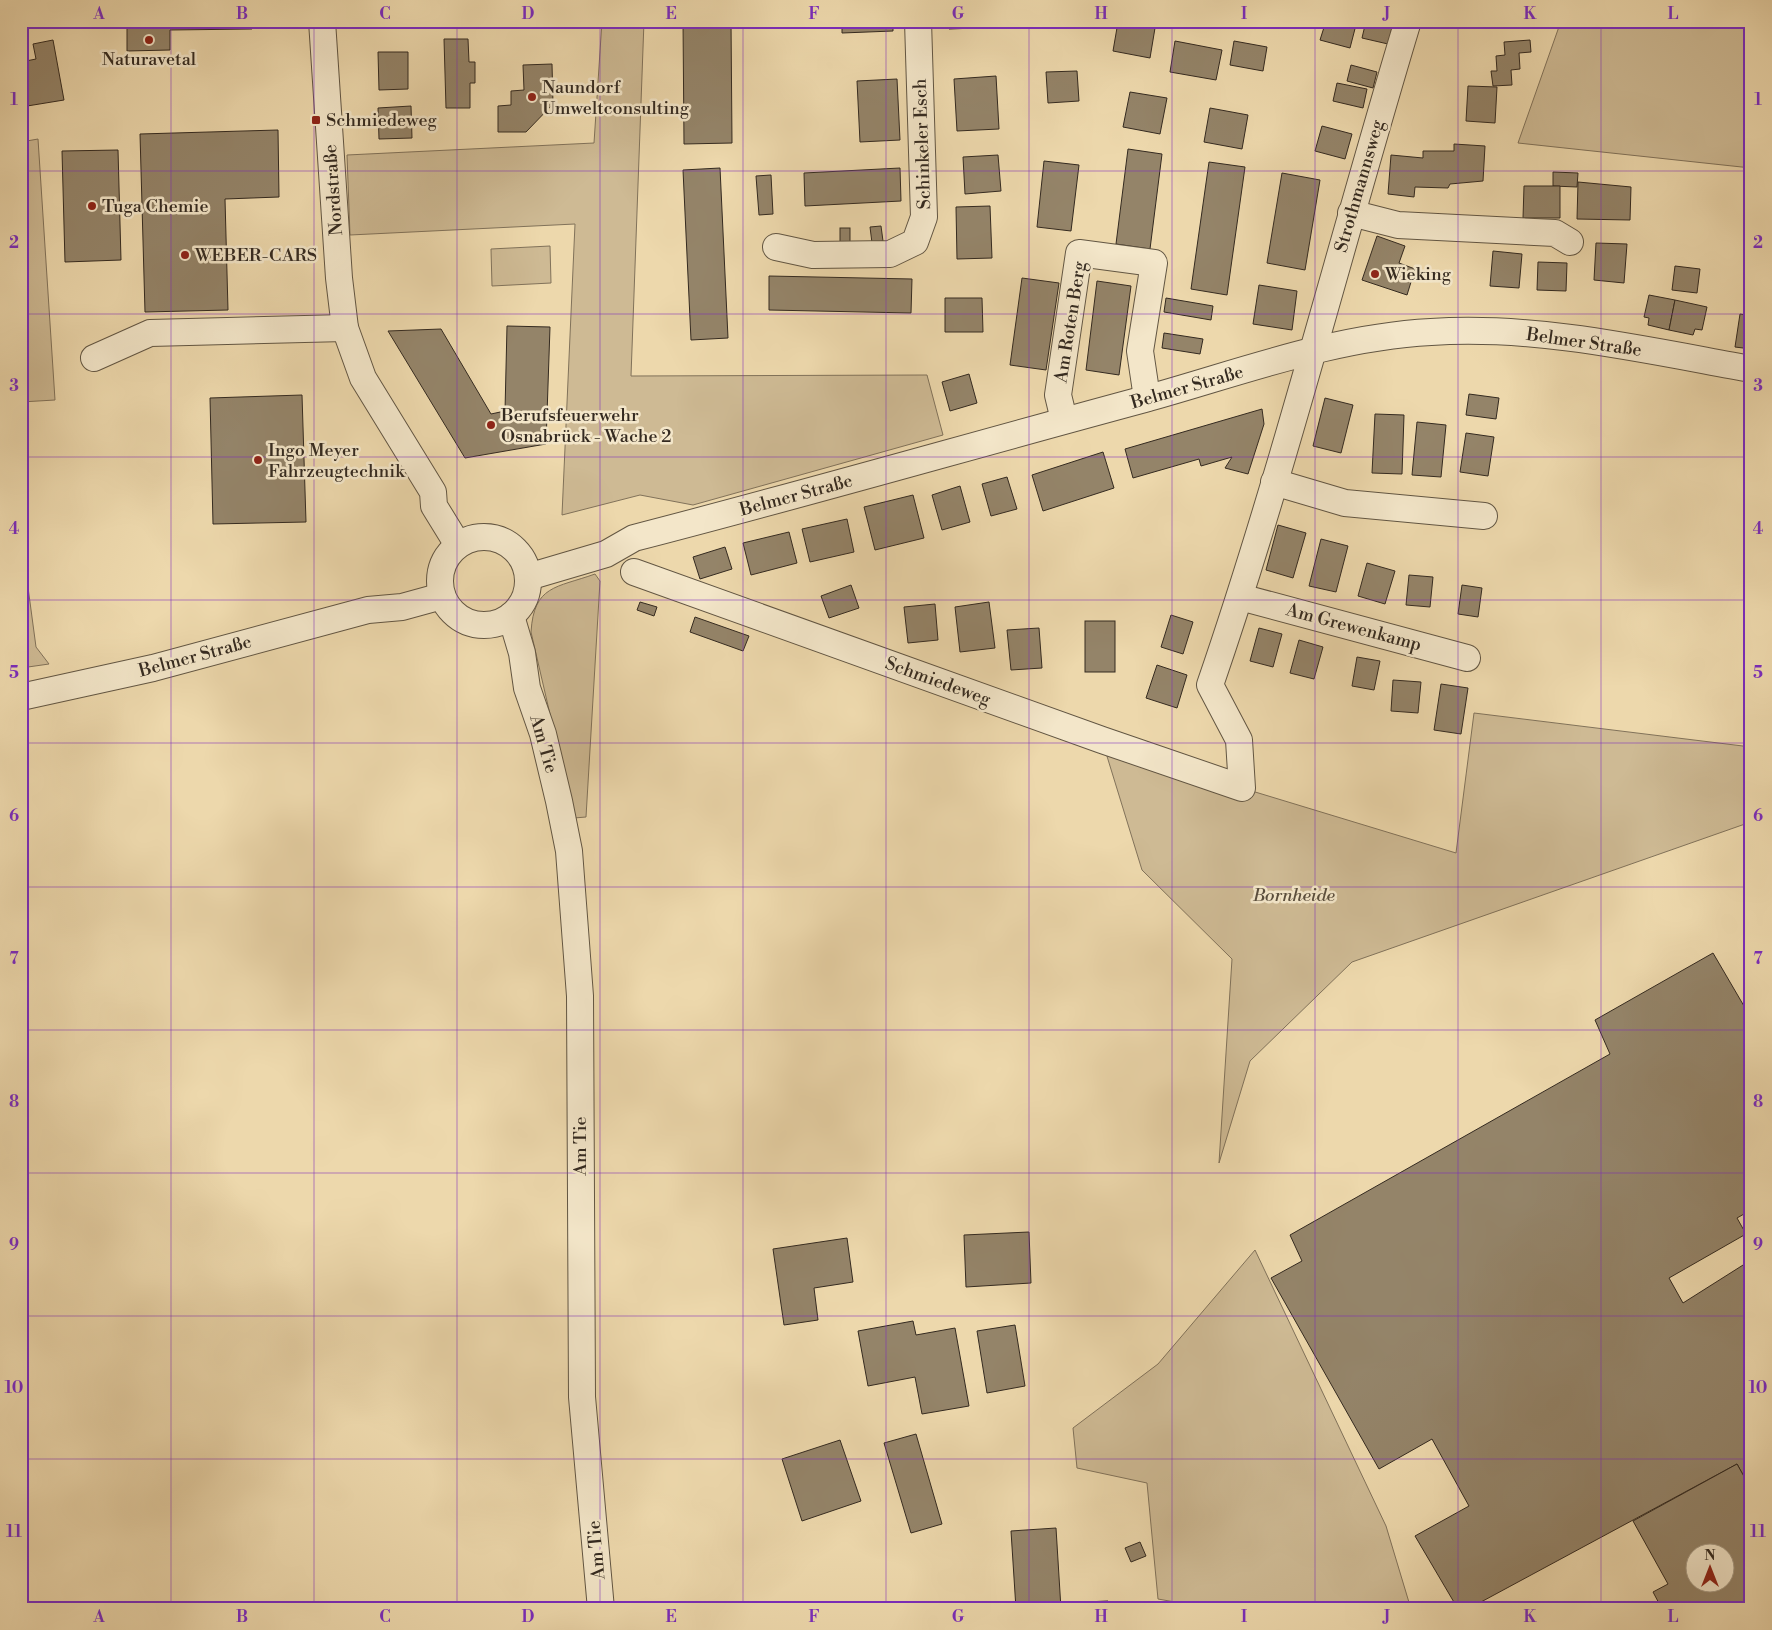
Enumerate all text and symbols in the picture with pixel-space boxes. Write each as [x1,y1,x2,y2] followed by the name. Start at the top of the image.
[92,4,105,24] text: A
[236,4,248,24] text: B
[379,4,391,24] text: C
[522,4,535,24] text: D
[665,4,677,24] text: E
[808,4,820,24] text: F
[952,4,965,24] text: G
[1094,4,1108,24] text: H
[1241,4,1247,24] text: I
[1382,4,1390,24] text: J
[1524,4,1538,24] text: K
[1668,4,1679,24] text: L
[143,34,155,46] marker: Naturavetal
[102,48,197,71] place label: Naturavetal
[542,76,690,120] place label: Naundorf Umweltconsulting
[909,78,936,210] street label: Schinkeler Esch
[10,90,18,110] text: 1
[1754,90,1762,110] text: 1
[526,91,538,103] marker: Naundorf Umweltconsulting
[326,109,437,132] place label: Schmiedeweg
[310,114,322,126] marker: Schmiedeweg
[1330,117,1390,255] street label: Strothmannsweg
[319,143,348,236] street label: Nordstraße
[102,195,209,218] place label: Tuga Chemie
[86,200,98,212] marker: Tuga Chemie
[9,233,19,253] text: 2
[1753,233,1763,253] text: 2
[194,244,317,267] place label: WEBER-CARS
[179,249,191,261] marker: WEBER-CARS
[1049,259,1092,385] street label: Am Roten Berg
[1384,263,1452,286] place label: Wieking
[1369,268,1381,280] marker: Wieking
[1524,323,1643,362] street label: Belmer Straße
[1127,360,1246,415] street label: Belmer Straße
[9,376,19,396] text: 3
[1753,376,1763,396] text: 3
[500,404,672,448] place label: Berufsfeuerwehr Osnabrück - Wache 2
[485,419,497,431] marker: Berufsfeuerwehr Osnabrück - Wache 2
[268,439,406,483] place label: Ingo Meyer Fahrzeugtechnik
[252,454,264,466] marker: Ingo Meyer Fahrzeugtechnik
[736,469,855,522] street label: Belmer Straße
[9,519,20,539] text: 4
[1753,519,1764,539] text: 4
[1283,598,1424,657] street label: Am Grewenkamp
[135,630,254,683] street label: Belmer Straße
[882,652,994,711] street label: Schmiedeweg
[9,663,19,683] text: 5
[1753,663,1763,683] text: 5
[524,711,563,776] street label: Am Tie
[9,806,19,826] text: 6
[1753,806,1763,826] text: 6
[1252,884,1336,907] park label: Bornheide
[9,949,19,969] text: 7
[1753,949,1763,969] text: 7
[9,1092,19,1112] text: 8
[1753,1092,1763,1112] text: 8
[569,1116,592,1177] street label: Am Tie
[9,1235,19,1255] text: 9
[1753,1235,1763,1255] text: 9
[5,1378,23,1398] text: 10
[1749,1378,1767,1398] text: 10
[582,1519,611,1582] street label: Am Tie
[6,1522,22,1542] text: 11
[1750,1522,1766,1542] text: 11
[1684,1542,1734,1592] north arrow
[1704,1547,1716,1565] text: N
[92,1607,105,1627] text: A
[236,1607,248,1627] text: B
[379,1607,391,1627] text: C
[522,1607,535,1627] text: D
[665,1607,677,1627] text: E
[808,1607,820,1627] text: F
[952,1607,965,1627] text: G
[1094,1607,1108,1627] text: H
[1241,1607,1247,1627] text: I
[1382,1607,1390,1627] text: J
[1524,1607,1538,1627] text: K
[1668,1607,1679,1627] text: L

